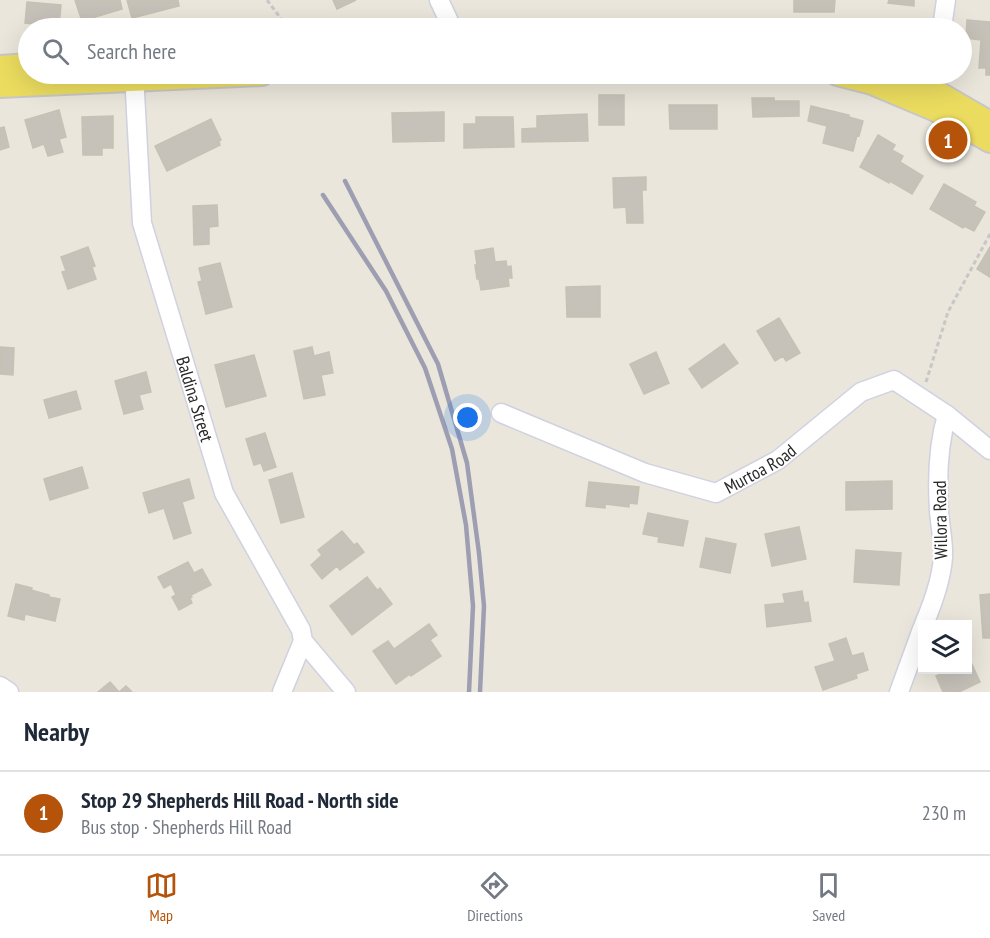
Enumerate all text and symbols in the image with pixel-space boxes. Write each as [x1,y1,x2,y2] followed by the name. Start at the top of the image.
[18,18,972,84] search box
[39,35,72,68] icon: search
[87,37,176,65] text: Search here
[928,118,968,162] pin: 1
[172,353,219,444] street label: Baldina Street
[453,403,482,432] your location
[720,439,800,498] street label: Murtoa Road
[928,480,952,560] street label: Willora Road
[918,620,972,674] map controls
[918,620,972,674] button: layers
[24,715,89,748] text: Nearby
[81,786,399,814] text: Stop 29 Shepherds Hill Road - North side
[39,800,48,826] text: 1
[922,800,966,826] text: 230 m
[81,814,292,840] text: Bus stop · Shepherds Hill Road
[145,869,178,925] tab: Map
[467,869,523,925] tab: Directions
[812,869,845,925] tab: Saved

